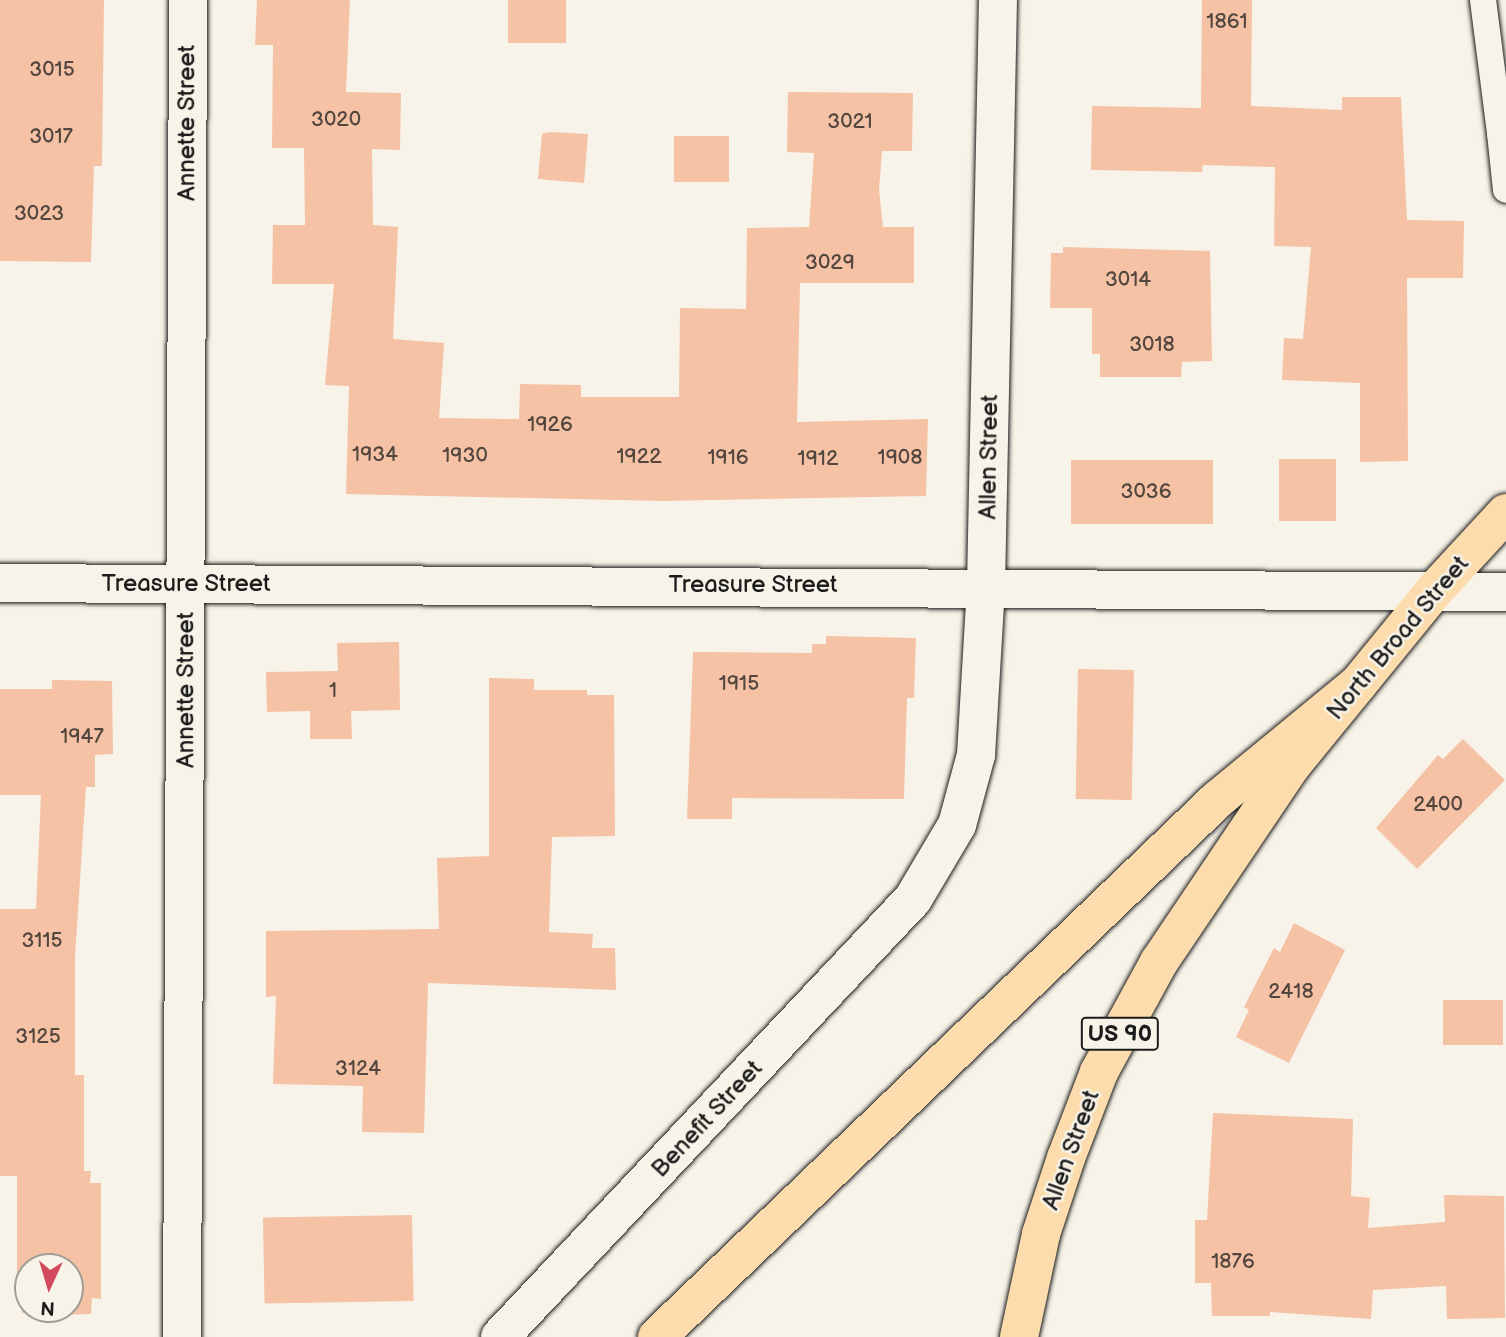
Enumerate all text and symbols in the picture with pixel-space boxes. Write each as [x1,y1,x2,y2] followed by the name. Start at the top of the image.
[1206,9,1248,35] house number: 1861
[173,45,201,201] street label: Annette Street
[29,57,75,83] house number: 3015
[311,107,361,133] house number: 3020
[827,109,873,135] house number: 3021
[29,124,73,150] house number: 3017
[14,201,64,227] house number: 3023
[805,250,855,276] house number: 3029
[1105,267,1151,293] house number: 3014
[1129,332,1175,358] house number: 3018
[974,394,1004,520] street label: Allen Street
[527,412,573,438] house number: 1926
[352,442,398,468] house number: 1934
[442,443,488,469] house number: 1930
[616,444,662,470] house number: 1922
[707,445,749,471] house number: 1916
[878,445,922,471] house number: 1908
[798,446,838,472] house number: 1912
[1120,479,1172,505] house number: 3036
[1321,550,1475,726] street label: North Broad Street
[101,570,271,598] street label: Treasure Street
[668,571,838,599] street label: Treasure Street
[172,612,200,768] street label: Annette Street
[719,671,759,697] house number: 1915
[329,678,337,704] house number: 1
[60,724,104,750] house number: 1947
[1413,792,1463,818] house number: 2400
[21,928,63,954] house number: 3115
[1268,979,1314,1005] house number: 2418
[1080,1015,1160,1054] road number: US 90
[15,1024,61,1050] house number: 3125
[645,1054,769,1184] street label: Benefit Street
[335,1056,381,1082] house number: 3124
[1036,1086,1106,1214] street label: Allen Street
[1211,1249,1255,1275] house number: 1876
[14,1253,84,1323] north arrow
[40,1295,56,1319] text: N

